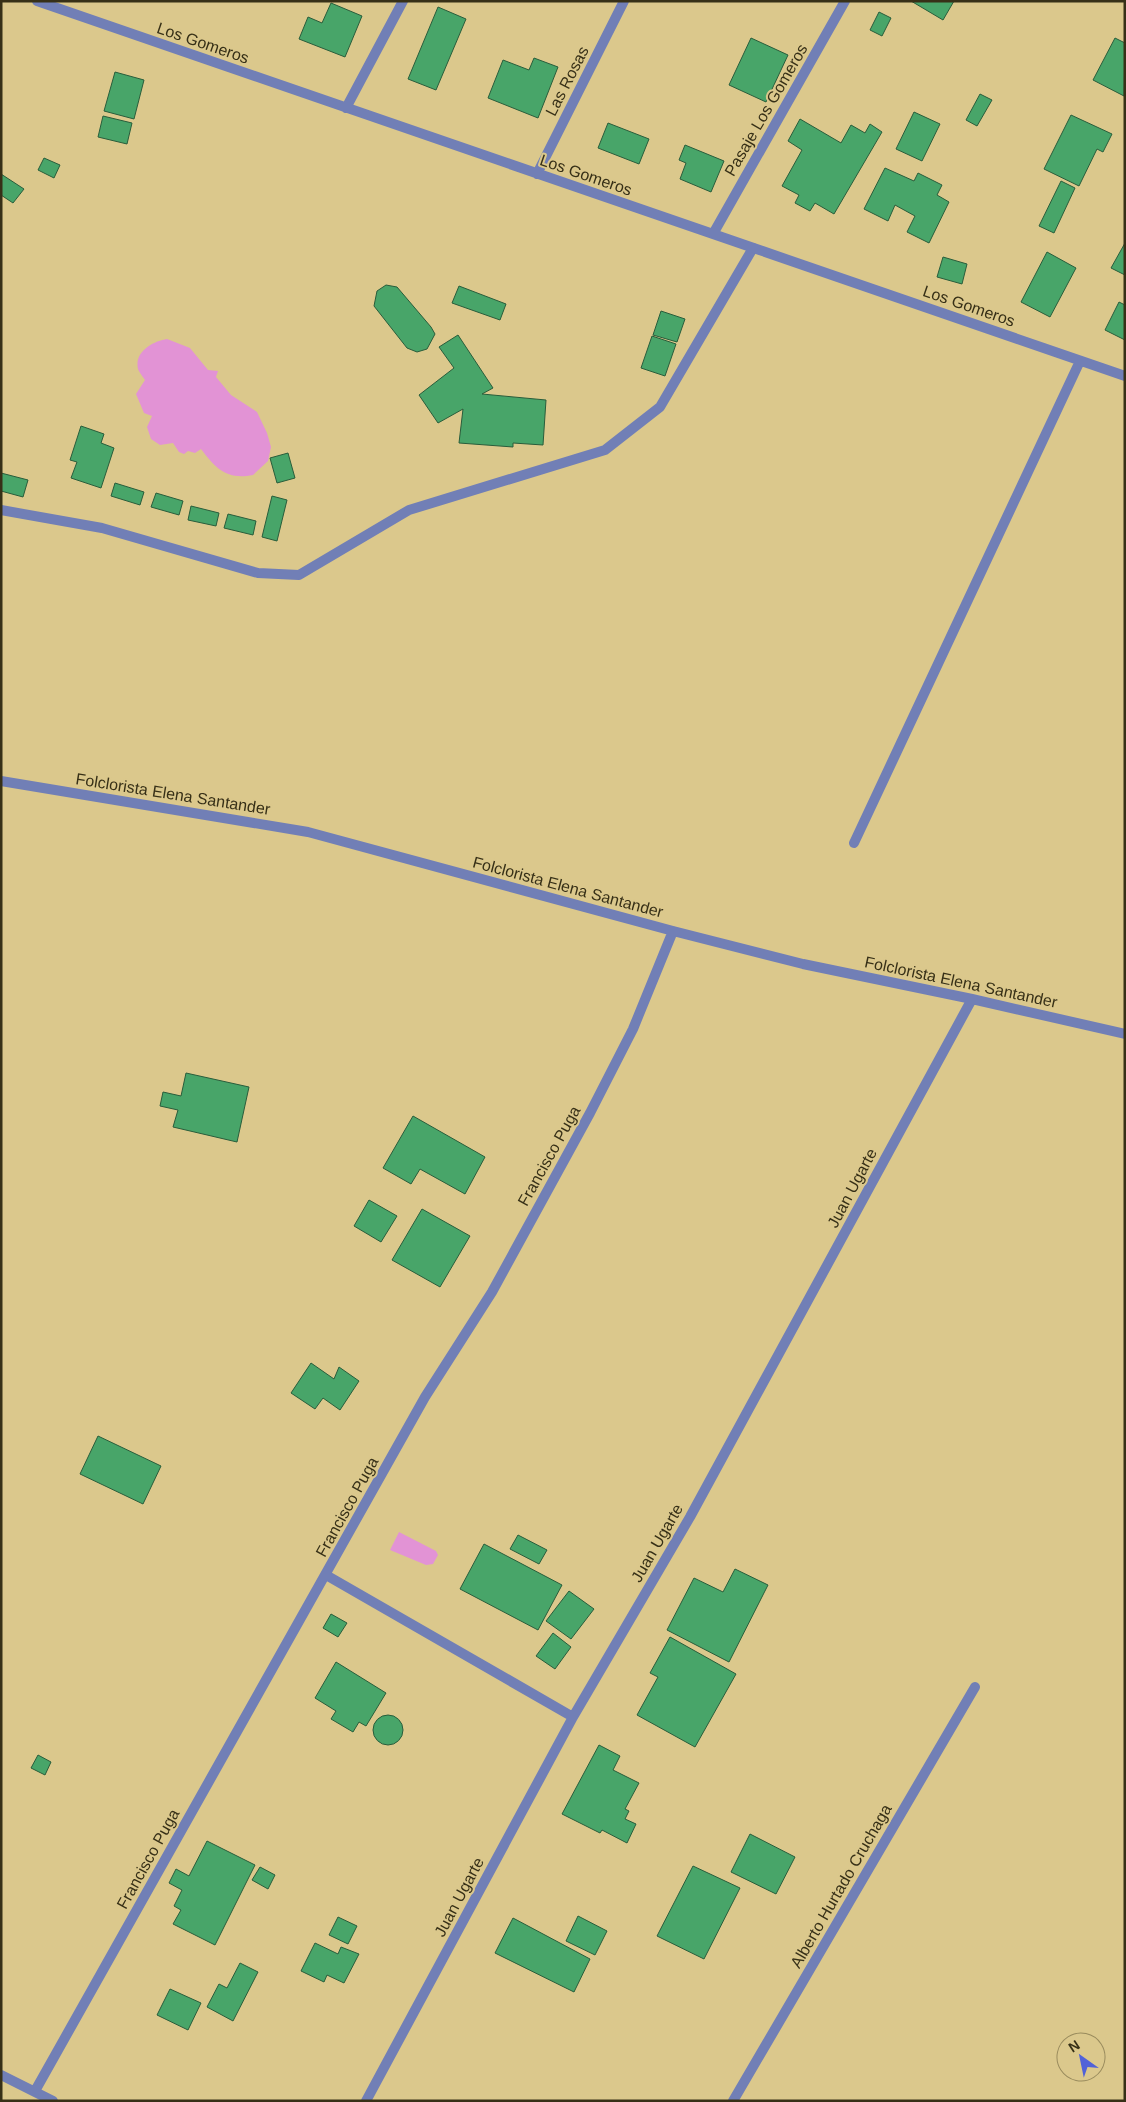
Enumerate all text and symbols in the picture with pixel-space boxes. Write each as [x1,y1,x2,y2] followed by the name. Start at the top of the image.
[155,19,251,67] street label: Los Gomeros
[721,41,811,179] street label: Pasaje Los Gomeros
[542,43,592,119] street label: Las Rosas
[538,151,634,199] street label: Los Gomeros
[921,282,1017,330] street label: Los Gomeros
[75,770,272,818] street label: Folclorista Elena Santander
[471,853,666,921] street label: Folclorista Elena Santander
[863,953,1060,1011] street label: Folclorista Elena Santander
[515,1103,583,1209] street label: Francisco Puga
[824,1145,880,1230] street label: Juan Ugarte
[313,1454,381,1560] street label: Francisco Puga
[628,1501,686,1585] street label: Juan Ugarte
[787,1801,895,1971] street label: Alberto Hurtado Cruchaga
[114,1806,182,1912] street label: Francisco Puga
[431,1854,487,1939] street label: Juan Ugarte
[1056,2032,1106,2082] north arrow
[1065,2037,1083,2056] text: N

